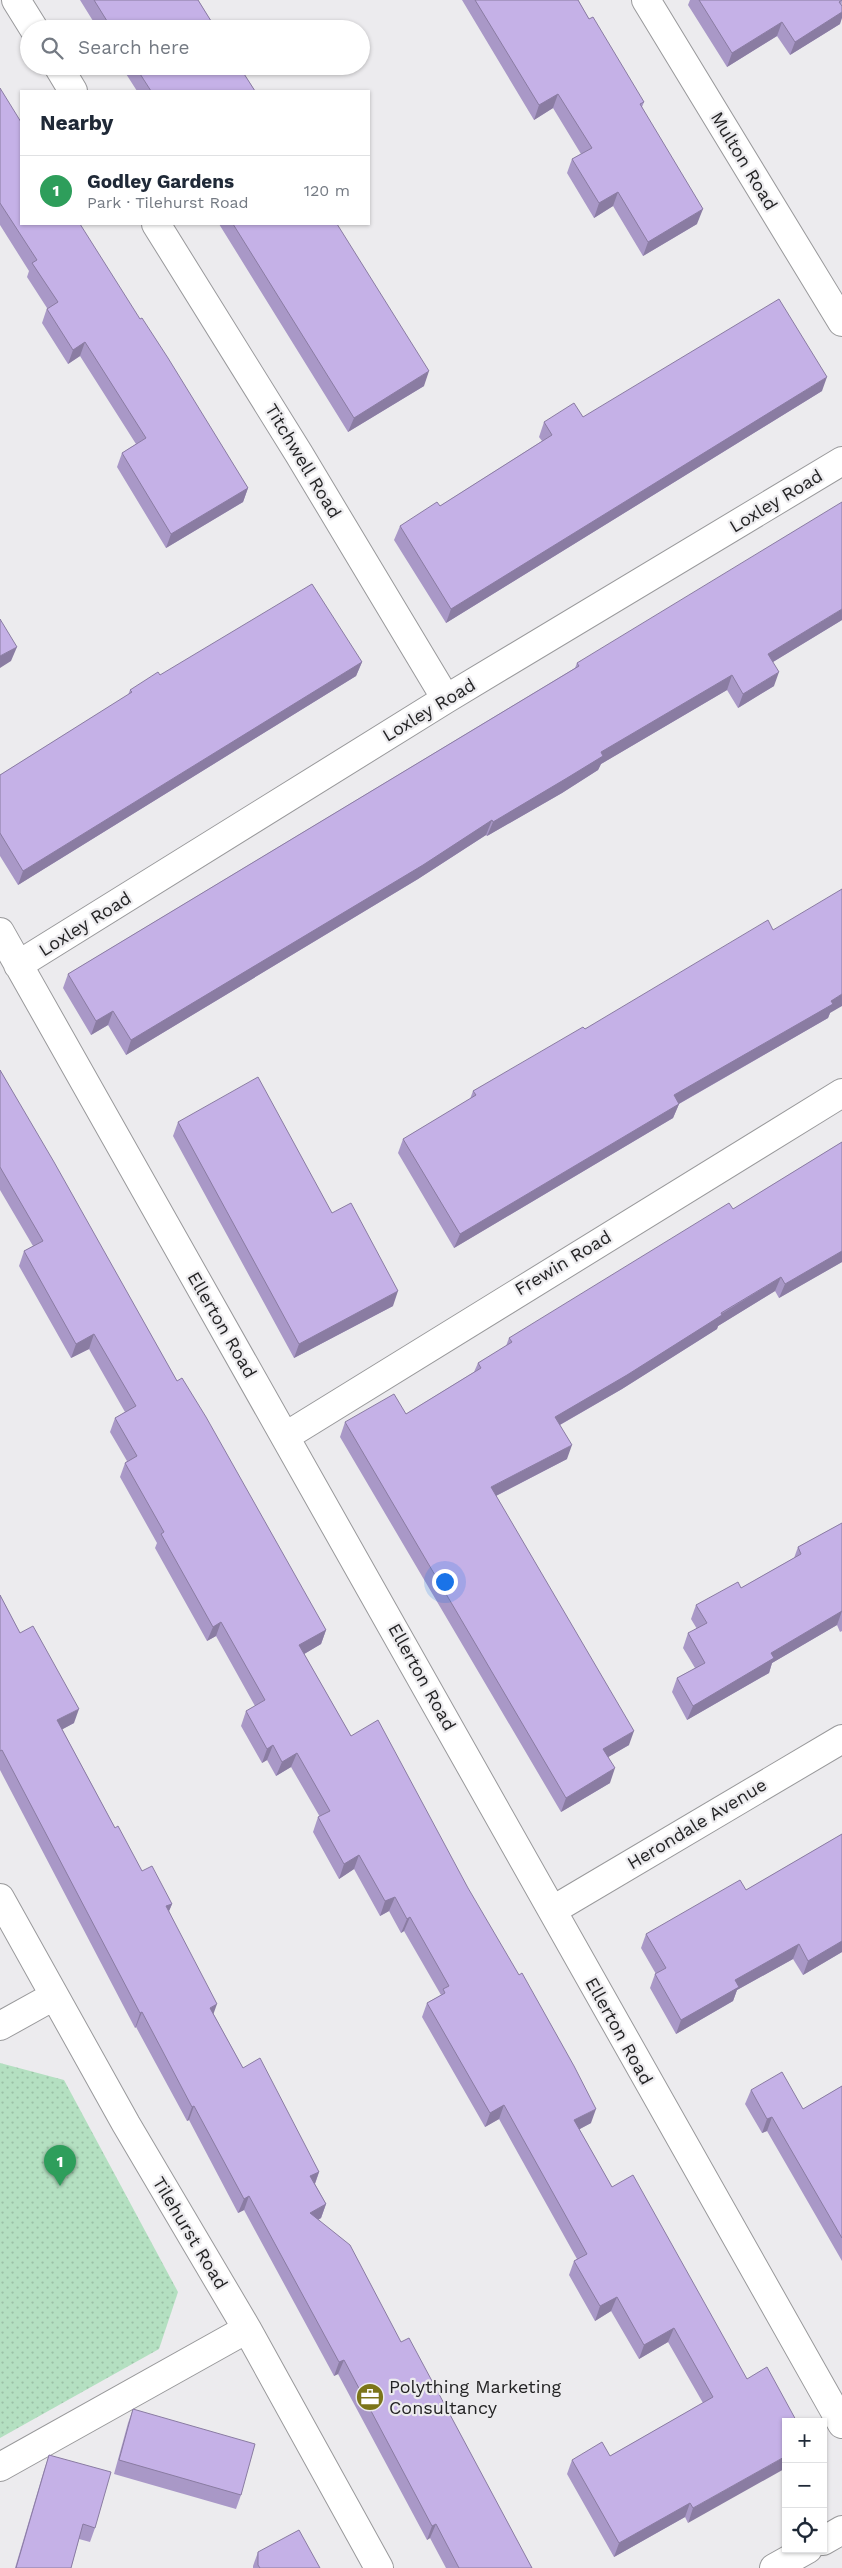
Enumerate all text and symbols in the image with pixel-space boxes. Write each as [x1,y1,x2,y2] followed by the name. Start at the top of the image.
[20,20,370,75] search box
[38,34,66,62] icon: search
[78,36,189,59] text: Search here
[707,108,782,214] street label: Multon Road
[40,110,113,135] text: Nearby
[87,170,234,193] text: Godley Gardens
[53,181,59,200] text: 1
[304,181,350,200] text: 120 m
[87,193,249,212] text: Park · Tilehurst Road
[261,400,346,522] street label: Titchwell Road
[725,465,826,537] street label: Loxley Road
[378,674,479,746] street label: Loxley Road
[35,887,135,960] street label: Loxley Road
[511,1226,615,1300] street label: Frewin Road
[184,1268,261,1382] street label: Ellerton Road
[432,1569,458,1595] your location
[384,1620,461,1734] street label: Ellerton Road
[623,1774,770,1873] street label: Herondale Avenue
[581,1974,658,2088] street label: Ellerton Road
[44,2145,76,2186] pin: 1
[149,2173,232,2293] street label: Tilehurst Road
[389,2376,562,2418] place label: Polything Marketing Consultancy
[355,2382,385,2412] office icon: Polything Marketing Consultancy
[782,2418,827,2553] map controls
[782,2418,827,2463] button: +
[782,2463,827,2508] button: −
[782,2508,827,2553] button: locate

